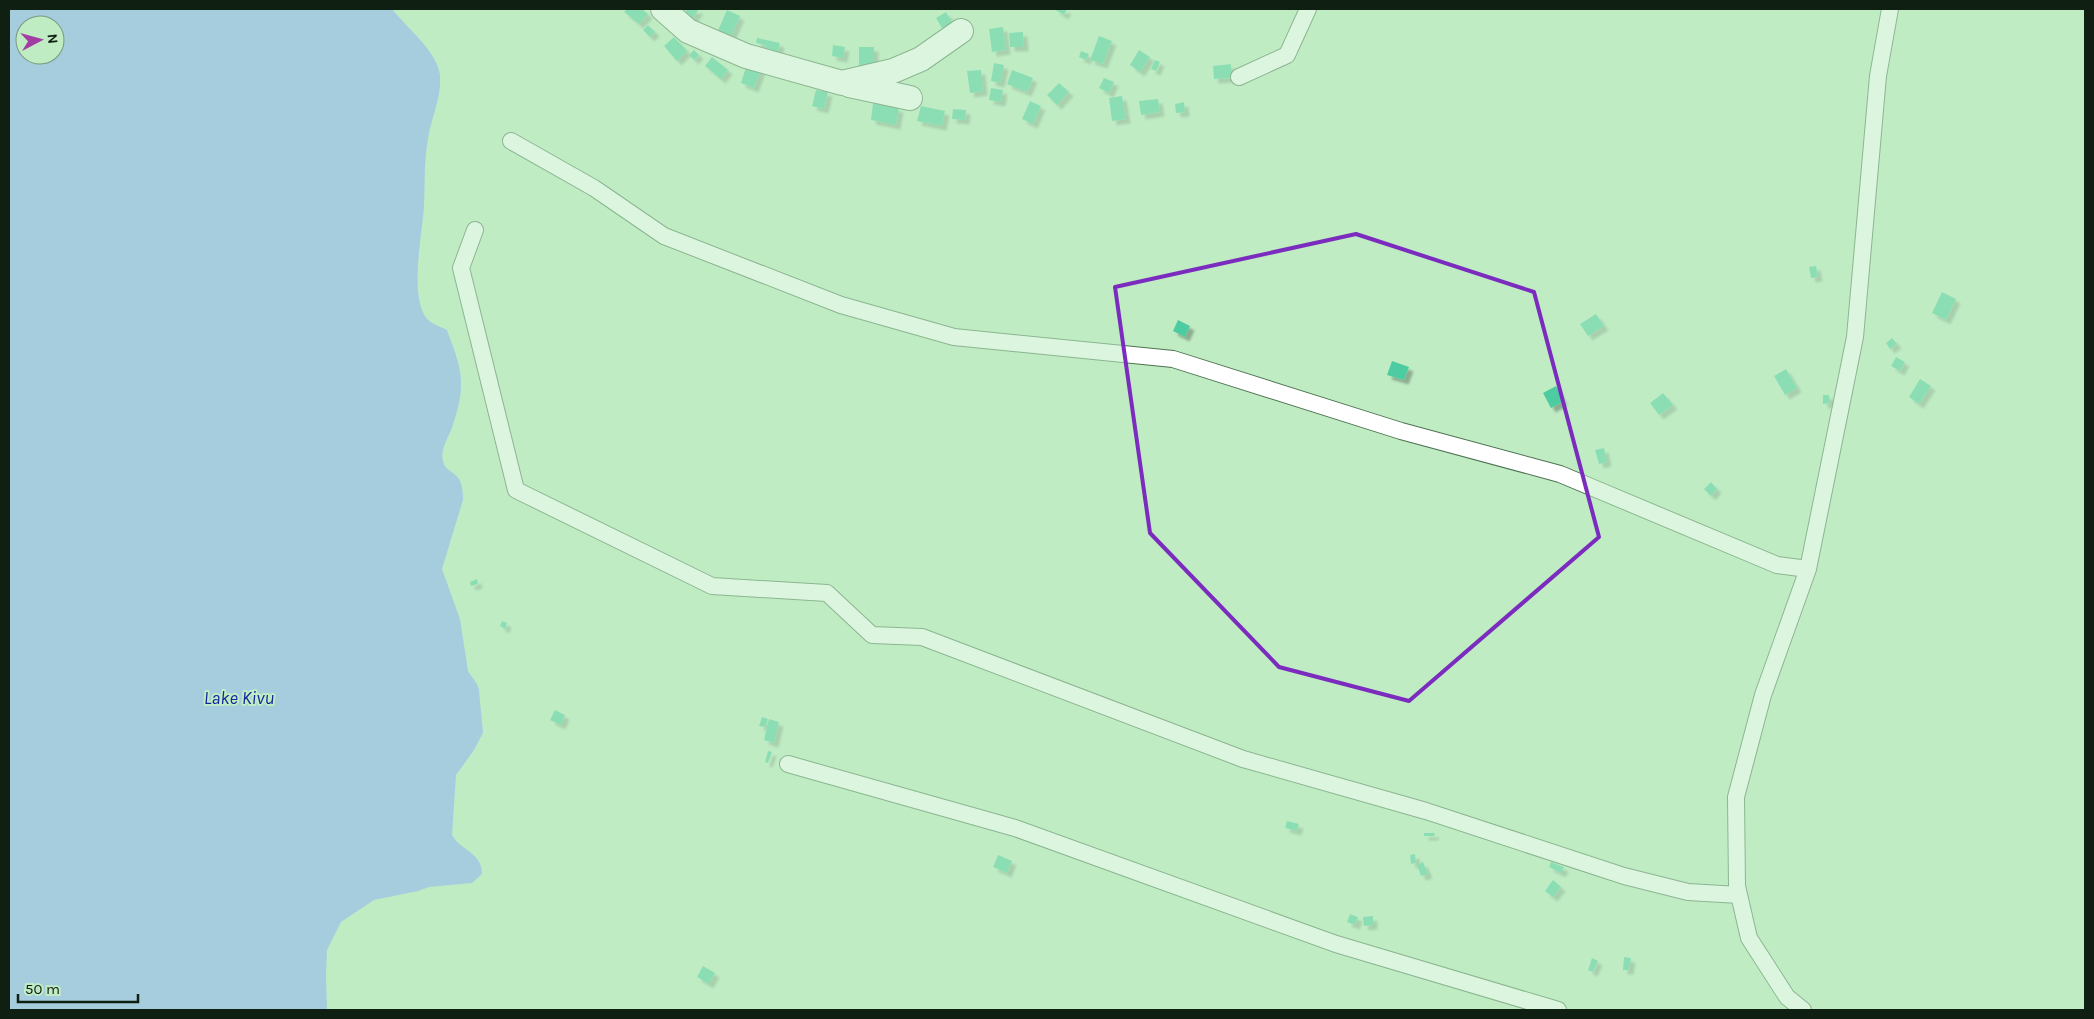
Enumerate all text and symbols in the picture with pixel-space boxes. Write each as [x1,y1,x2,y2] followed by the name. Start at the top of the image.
[15,15,65,65] north arrow
[43,33,61,45] text: N
[204,687,274,709] water label: Lake Kivu
[18,972,138,1004] scale bar
[25,980,60,998] text: 50 m

